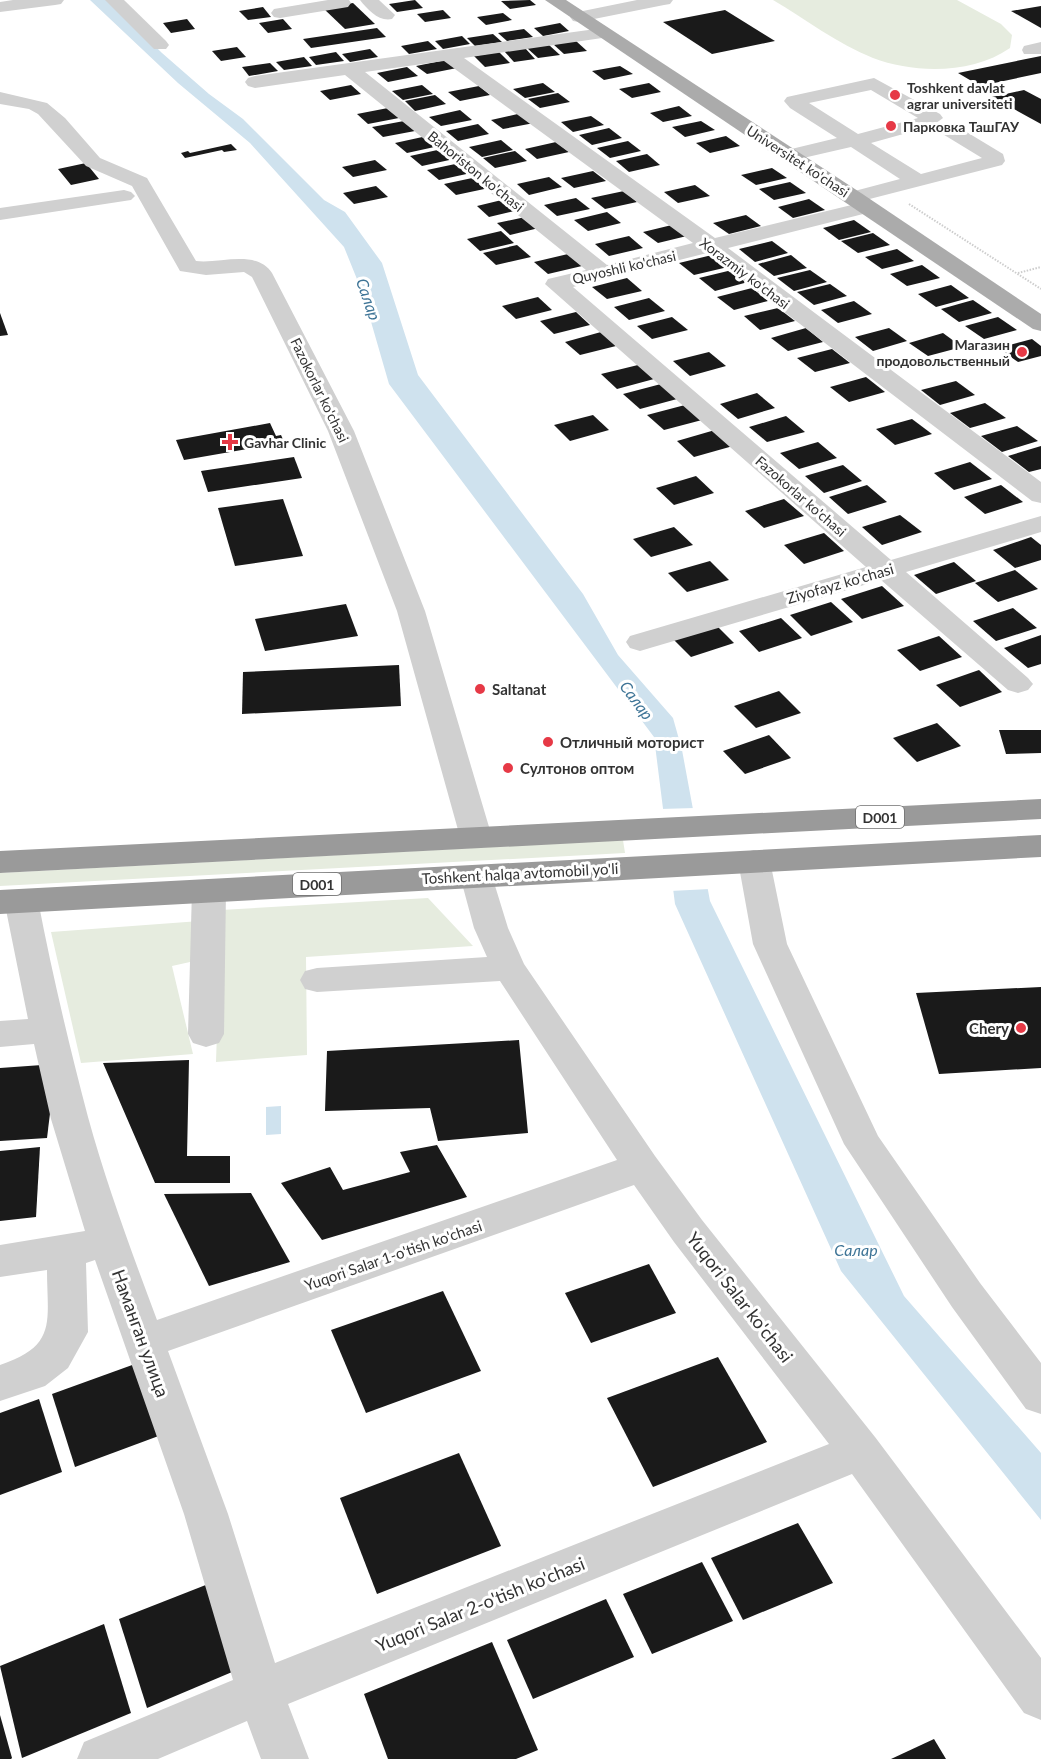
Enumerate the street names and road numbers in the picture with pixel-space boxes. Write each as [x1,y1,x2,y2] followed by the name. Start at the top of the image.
[744,121,852,201] street label: Universitet ko'chasi
[425,127,527,215] street label: Bahoriston ko'chasi
[697,234,793,312] street label: Xorazmiy ko'chasi
[571,247,677,287] street label: Quyoshli ko'chasi
[287,335,353,445] street label: Fazokorlar ko'chasi
[752,452,850,540] street label: Fazokorlar ko'chasi
[784,559,896,607] street label: Ziyofayz ko'chasi
[856,806,904,828] road number: D001
[421,859,619,887] street label: Toshkent halqa avtomobil yo'li
[293,873,341,895] road number: D001
[302,1216,484,1294] street label: Yuqori Salar 1-o'tish ko'chasi
[682,1227,798,1367] street label: Yuqori Salar ko'chasi
[108,1266,174,1400] street label: Наманган улица
[372,1552,588,1656] street label: Yuqori Salar 2-o'tish ko'chasi

